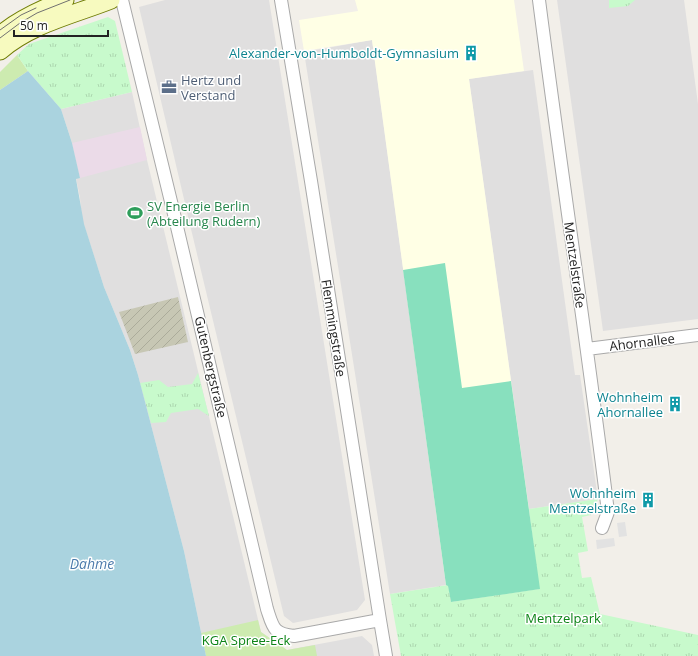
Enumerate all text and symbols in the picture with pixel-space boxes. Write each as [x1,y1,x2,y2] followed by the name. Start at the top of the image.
[14,12,108,38] scale bar
[20,17,48,34] text: 50 m
[229,44,459,62] place label: Alexander-von-Humboldt-Gymnasium
[462,44,480,62] building icon: Alexander-von-Humboldt-Gymnasium
[181,71,241,104] place label: Hertz und Verstand
[160,78,178,96] office icon: Hertz und Verstand
[147,197,260,230] place label: SV Energie Berlin (Abteilung Rudern)
[126,204,144,222] sports icon: SV Energie Berlin (Abteilung Rudern)
[560,221,590,309] street label: Mentzelstraße
[317,278,351,378] street label: Flemmingstraße
[191,314,231,420] street label: Gutenbergstraße
[608,329,676,355] street label: Ahornallee
[597,388,663,421] place label: Wohnheim Ahornallee
[666,395,684,413] building icon: Wohnheim Ahornallee
[549,484,636,517] place label: Wohnheim Mentzelstraße
[639,491,657,509] building icon: Wohnheim Mentzelstraße
[70,554,114,573] water label: Dahme
[525,609,601,627] park label: Mentzelpark
[202,631,290,649] park label: KGA Spree-Eck

